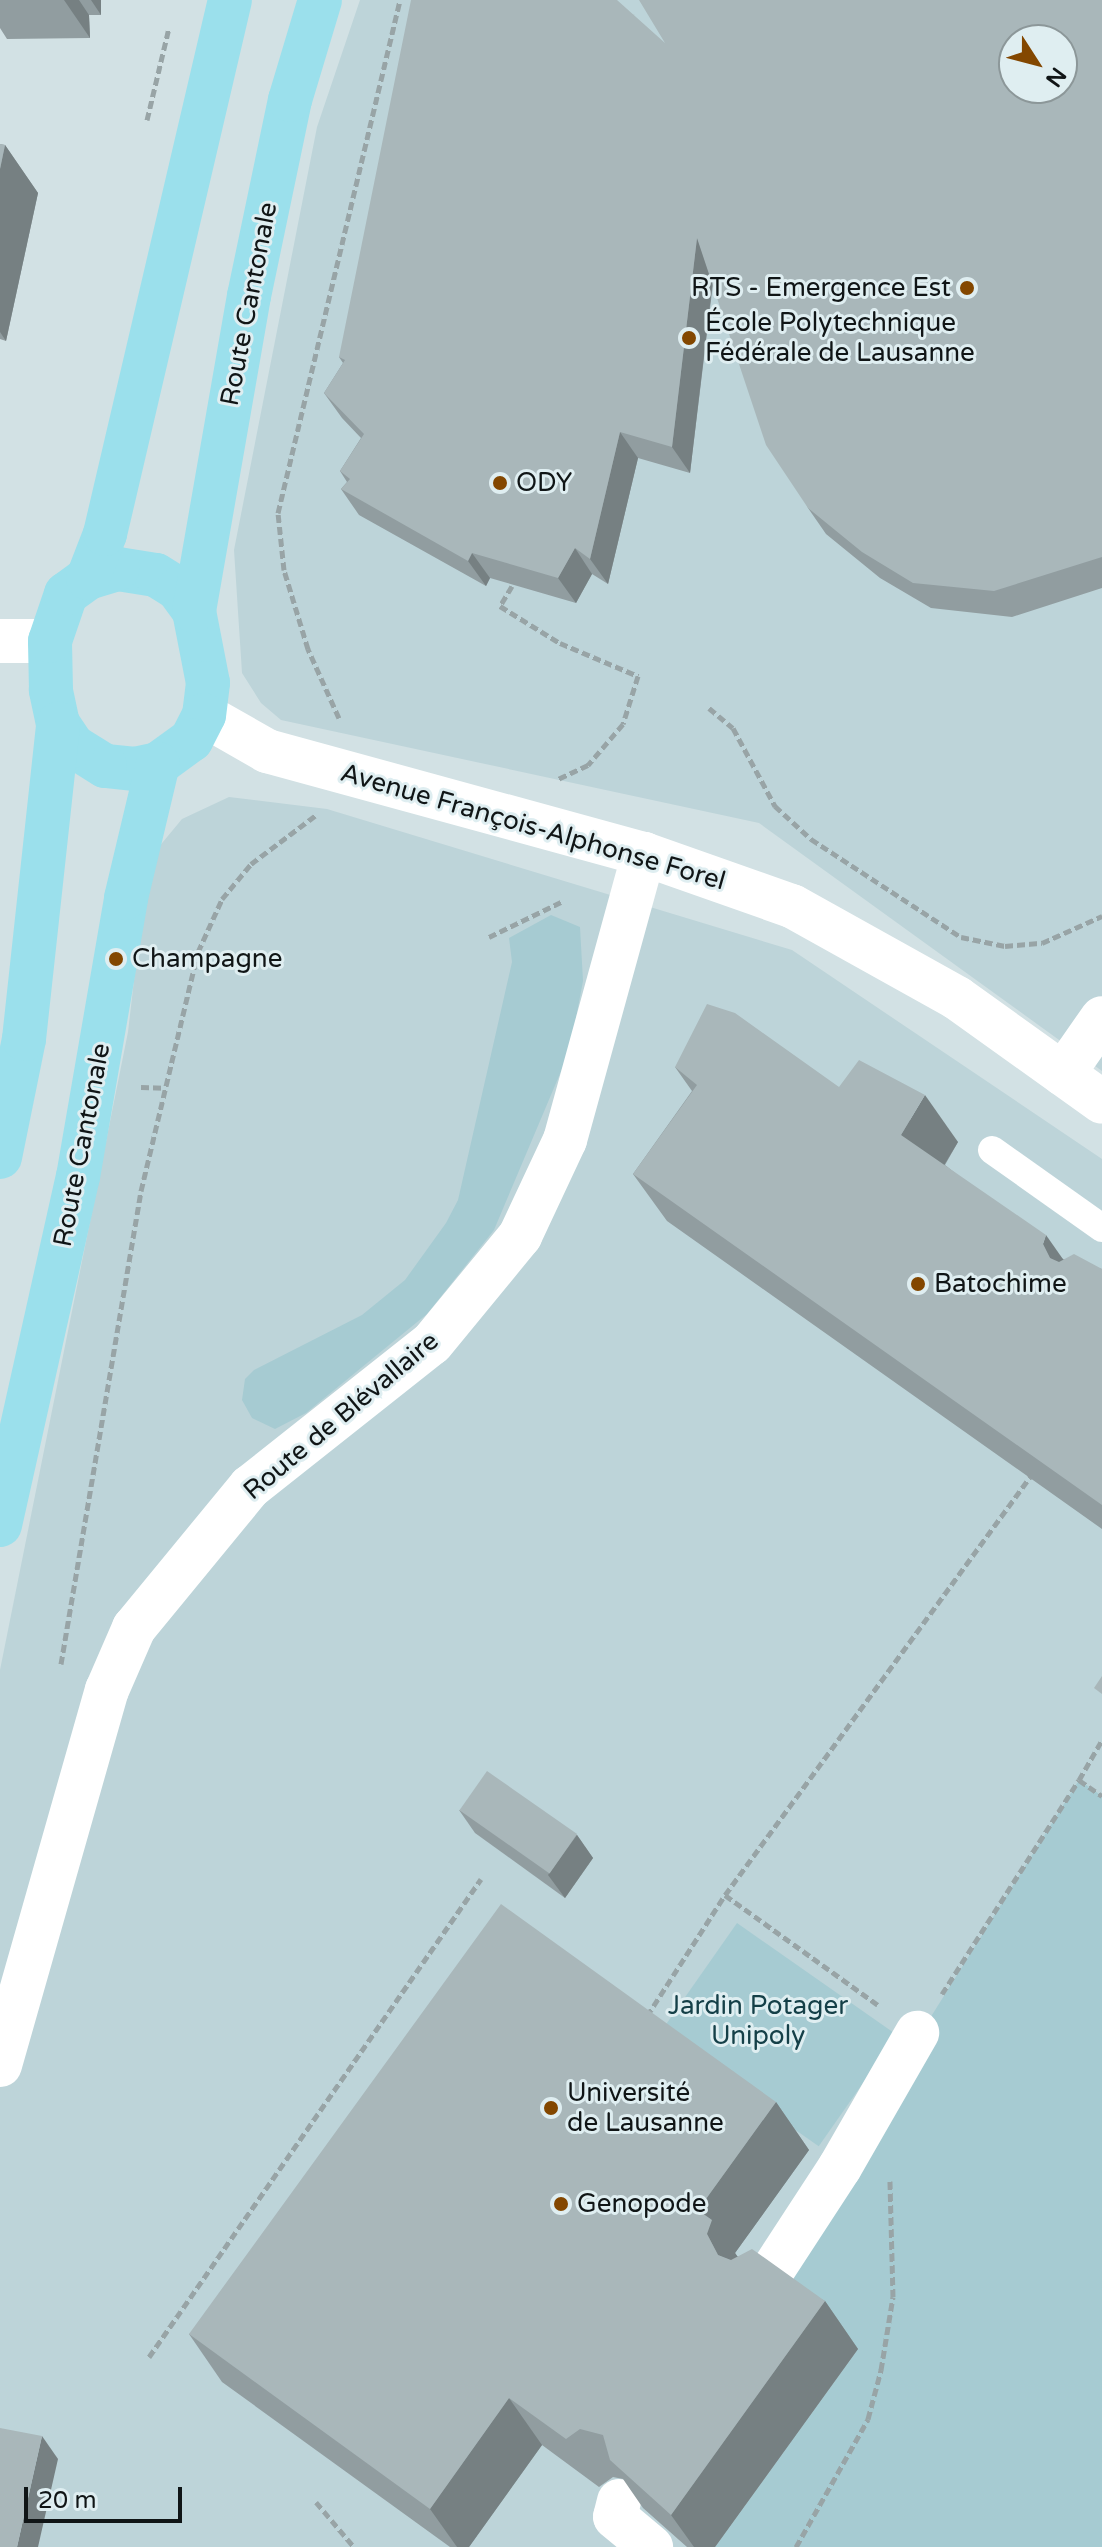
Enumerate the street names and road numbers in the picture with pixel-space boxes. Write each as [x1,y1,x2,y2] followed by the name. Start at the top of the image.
[214,200,284,408] street label: Route Cantonale
[337,757,729,897] street label: Avenue François-Alphonse Forel
[47,1041,117,1249] street label: Route Cantonale
[237,1325,445,1507] street label: Route de Blévallaire

